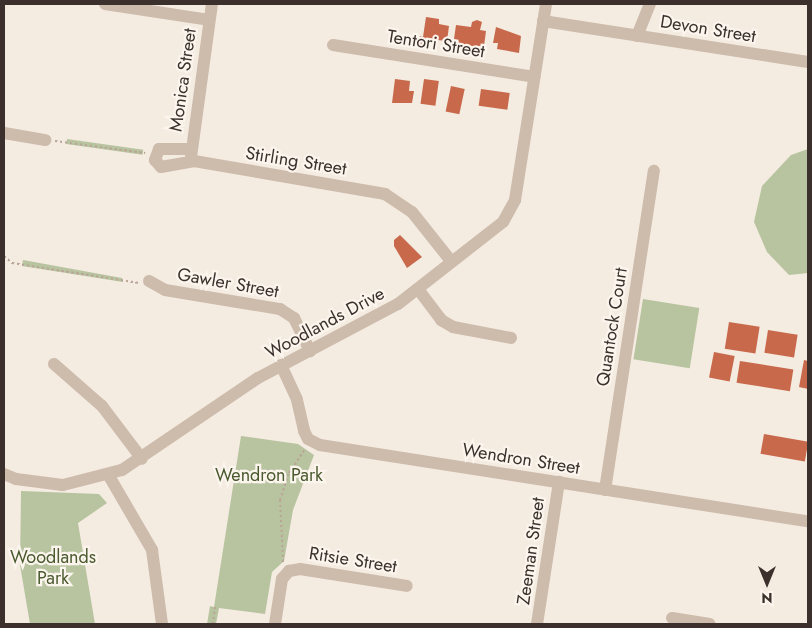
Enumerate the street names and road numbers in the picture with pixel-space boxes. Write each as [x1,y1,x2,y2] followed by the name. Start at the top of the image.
[659,11,757,47] street label: Devon Street
[386,26,486,62] street label: Tentori Street
[165,27,201,133] street label: Monica Street
[244,142,348,180] street label: Stirling Street
[176,263,280,303] street label: Gawler Street
[592,266,632,388] street label: Quantock Court
[262,283,388,363] street label: Woodlands Drive
[461,439,581,479] street label: Wendron Street
[513,496,549,606] street label: Zeeman Street
[308,542,398,578] street label: Ritsie Street

